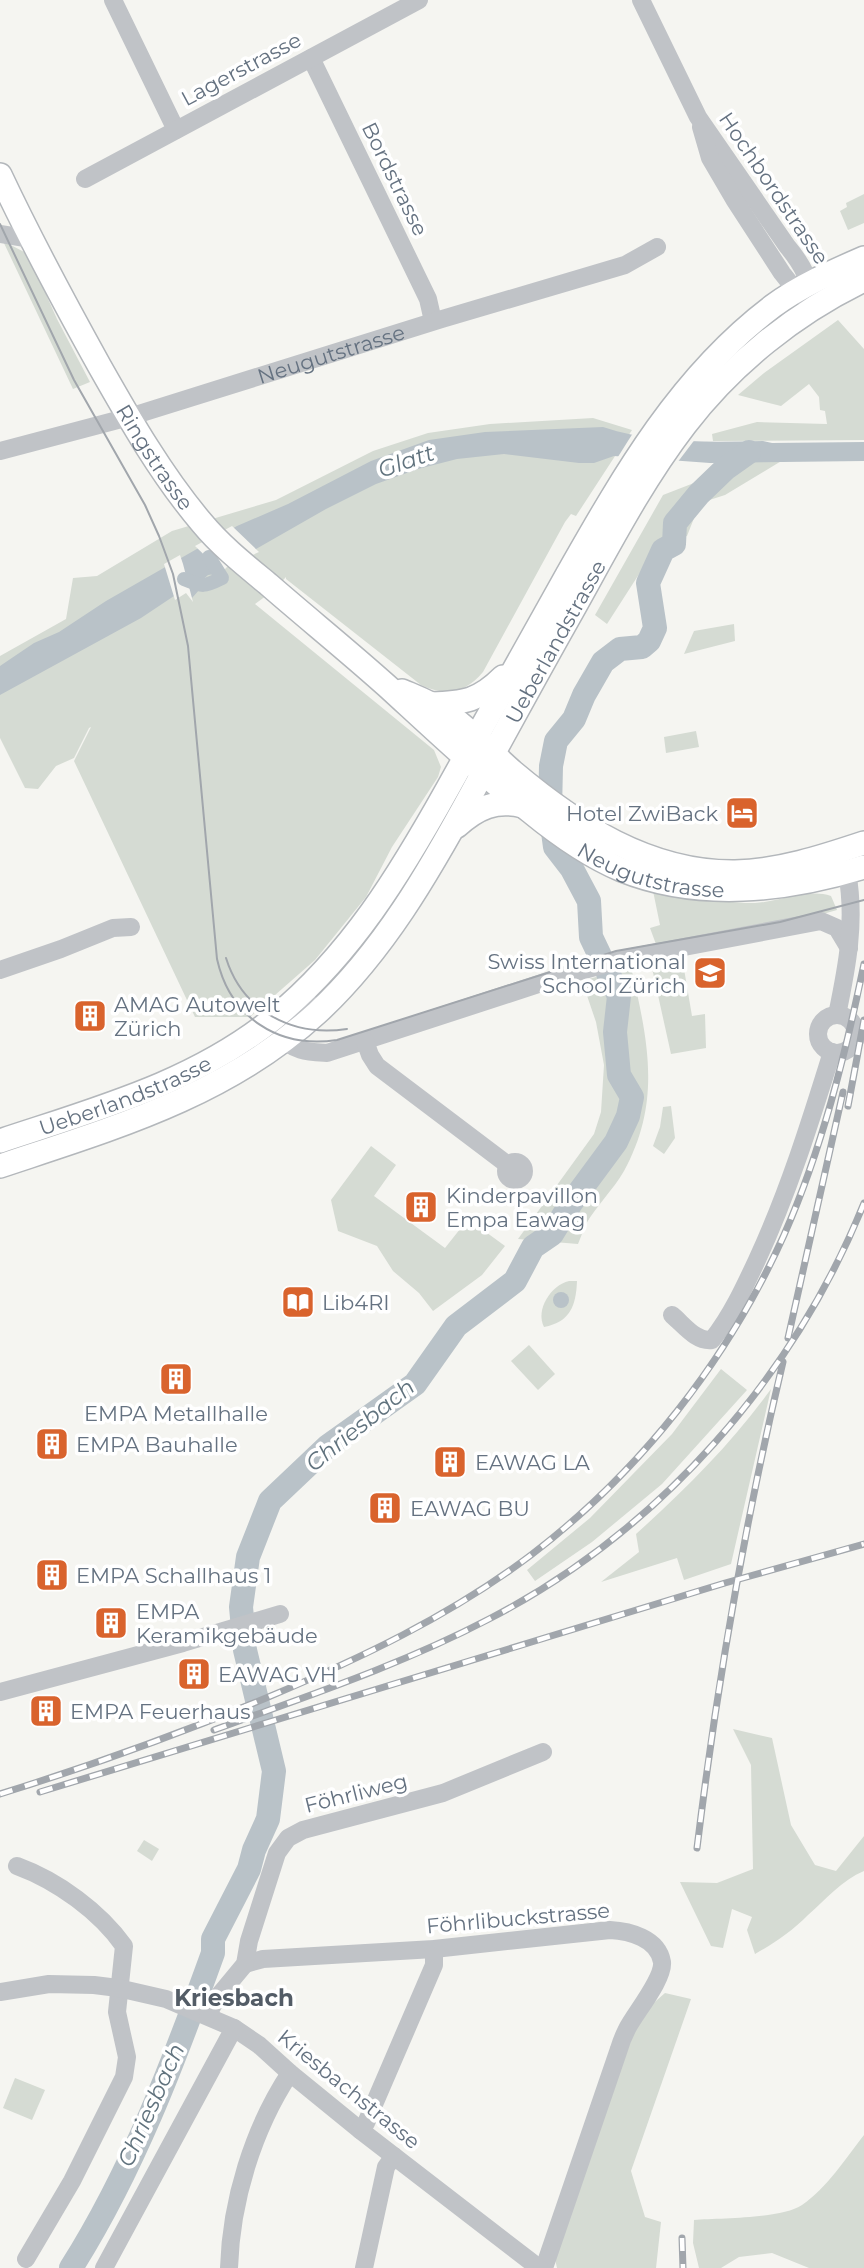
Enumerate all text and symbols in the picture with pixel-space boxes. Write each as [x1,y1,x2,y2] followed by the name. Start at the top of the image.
[177,27,305,111] street label: Lagerstrasse
[714,107,834,269] street label: Hochbordstrasse
[357,118,433,240] street label: Bordstrasse
[254,319,408,389] street label: Neugutstrasse
[111,400,199,515] street label: Ringstrasse
[374,438,439,484] water label: Glatt
[500,556,610,728] street label: Ueberlandstrasse
[723,794,761,832] hotel icon: Hotel ZwiBack
[566,801,718,826] place label: Hotel ZwiBack
[573,837,725,902] street label: Neugutstrasse
[487,949,686,998] place label: Swiss International School Zürich
[691,954,729,992] school or university icon: Swiss International School Zürich
[114,992,280,1041] place label: AMAG Autowelt Zürich
[71,997,109,1035] building icon: AMAG Autowelt Zürich
[36,1050,215,1140] street label: Ueberlandstrasse
[446,1183,598,1232] place label: Kinderpavillon Empa Eawag
[402,1188,440,1226] building icon: Kinderpavillon Empa Eawag
[279,1283,317,1321] library icon: Lib4RI
[322,1290,390,1315] place label: Lib4RI
[157,1360,195,1398] building icon: EMPA Metallhalle
[300,1373,420,1477] water label: Chriesbach
[84,1401,268,1426] place label: EMPA Metallhalle
[33,1425,71,1463] building icon: EMPA Bauhalle
[76,1432,238,1457] place label: EMPA Bauhalle
[431,1443,469,1481] building icon: EAWAG LA
[475,1450,591,1475] place label: EAWAG LA
[366,1489,404,1527] building icon: EAWAG BU
[410,1496,530,1521] place label: EAWAG BU
[33,1556,71,1594] building icon: EMPA Schallhaus 1
[76,1563,271,1588] place label: EMPA Schallhaus 1
[136,1599,318,1648] place label: EMPA Keramikgebäude
[92,1604,130,1642] building icon: EMPA Keramikgebäude
[175,1655,213,1693] building icon: EAWAG VH
[218,1662,337,1687] place label: EAWAG VH
[27,1692,65,1730] building icon: EMPA Feuerhaus
[70,1699,250,1724] place label: EMPA Feuerhaus
[302,1768,410,1818] street label: Föhrliweg
[425,1898,611,1938] street label: Föhrlibuckstrasse
[174,1984,294,2012] district label: Kriesbach
[273,2024,425,2154] street label: Kriesbachstrasse
[111,2039,191,2171] water label: Chriesbach

